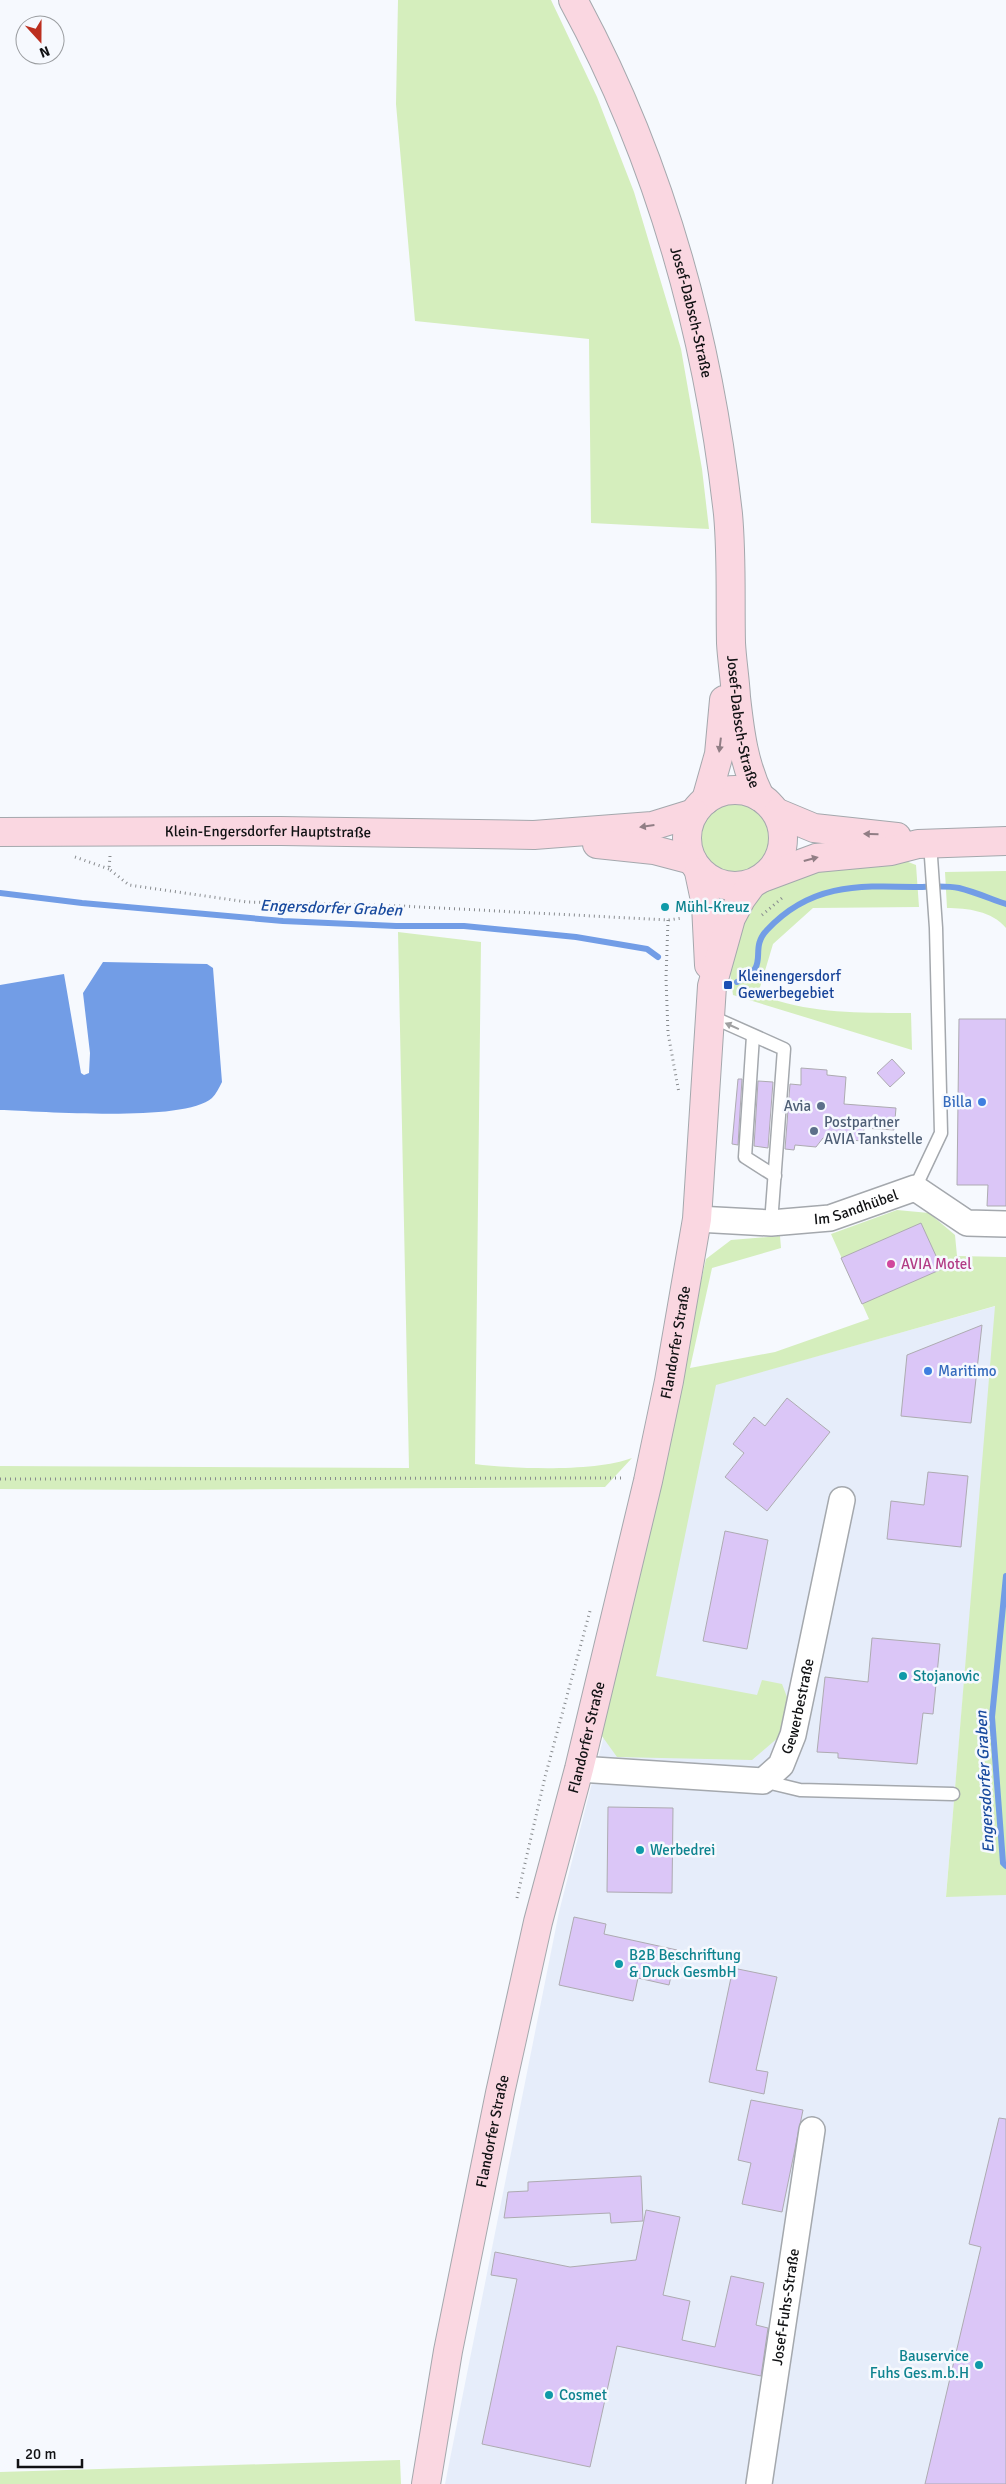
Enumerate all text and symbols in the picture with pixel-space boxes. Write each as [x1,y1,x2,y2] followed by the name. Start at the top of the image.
[15,15,65,65] north arrow
[37,42,52,61] text: N
[666,244,716,379] street label: Josef-Dabsch-Straße
[723,654,764,791] street label: Josef-Dabsch-Straße
[716,737,724,753] one-way arrow
[165,822,371,841] street label: Klein-Engersdorfer Hauptstraße
[639,822,655,830] one-way arrow
[863,829,879,837] one-way arrow
[803,855,818,863] one-way arrow
[260,896,404,921] water label: Engersdorfer Graben
[675,898,750,916] place label: Mühl-Kreuz
[659,901,671,913] marker: Mühl-Kreuz
[738,967,842,1002] place label: Kleinengersdorf Gewerbegebiet
[722,979,734,991] marker: Kleinengersdorf Gewerbegebiet
[725,1021,739,1029] one-way arrow
[943,1093,972,1111] place label: Billa
[976,1096,988,1108] marker: Billa
[784,1097,811,1115] place label: Avia
[815,1100,827,1112] marker: Avia
[824,1113,923,1148] place label: Postpartner AVIA Tankstelle
[808,1125,820,1137] marker: Postpartner AVIA Tankstelle
[813,1186,901,1228] street label: Im Sandhübel
[901,1255,972,1273] place label: AVIA Motel
[885,1258,897,1270] marker: AVIA Motel
[656,1284,694,1401] street label: Flandorfer Straße
[938,1362,997,1380] place label: Maritimo
[922,1365,934,1377] marker: Maritimo
[777,1657,818,1757] street label: Gewerbestraße
[913,1667,980,1685] place label: Stojanovic
[897,1670,909,1682] marker: Stojanovic
[564,1680,609,1795] street label: Flandorfer Straße
[971,1709,999,1854] water label: Engersdorfer Graben
[650,1841,715,1859] place label: Werbedrei
[634,1844,646,1856] marker: Werbedrei
[629,1946,741,1981] place label: B2B Beschriftung & Druck GesmbH
[613,1958,625,1970] marker: B2B Beschriftung & Druck GesmbH
[472,2073,513,2189] street label: Flandorfer Straße
[768,2247,803,2367] street label: Josef-Fuhs-Straße
[870,2347,969,2382] place label: Bauservice Fuhs Ges.m.b.H
[973,2359,985,2371] marker: Bauservice Fuhs Ges.m.b.H
[559,2386,607,2404] place label: Cosmet
[543,2389,555,2401] marker: Cosmet
[18,2436,81,2468] scale bar
[25,2445,56,2463] text: 20 m

